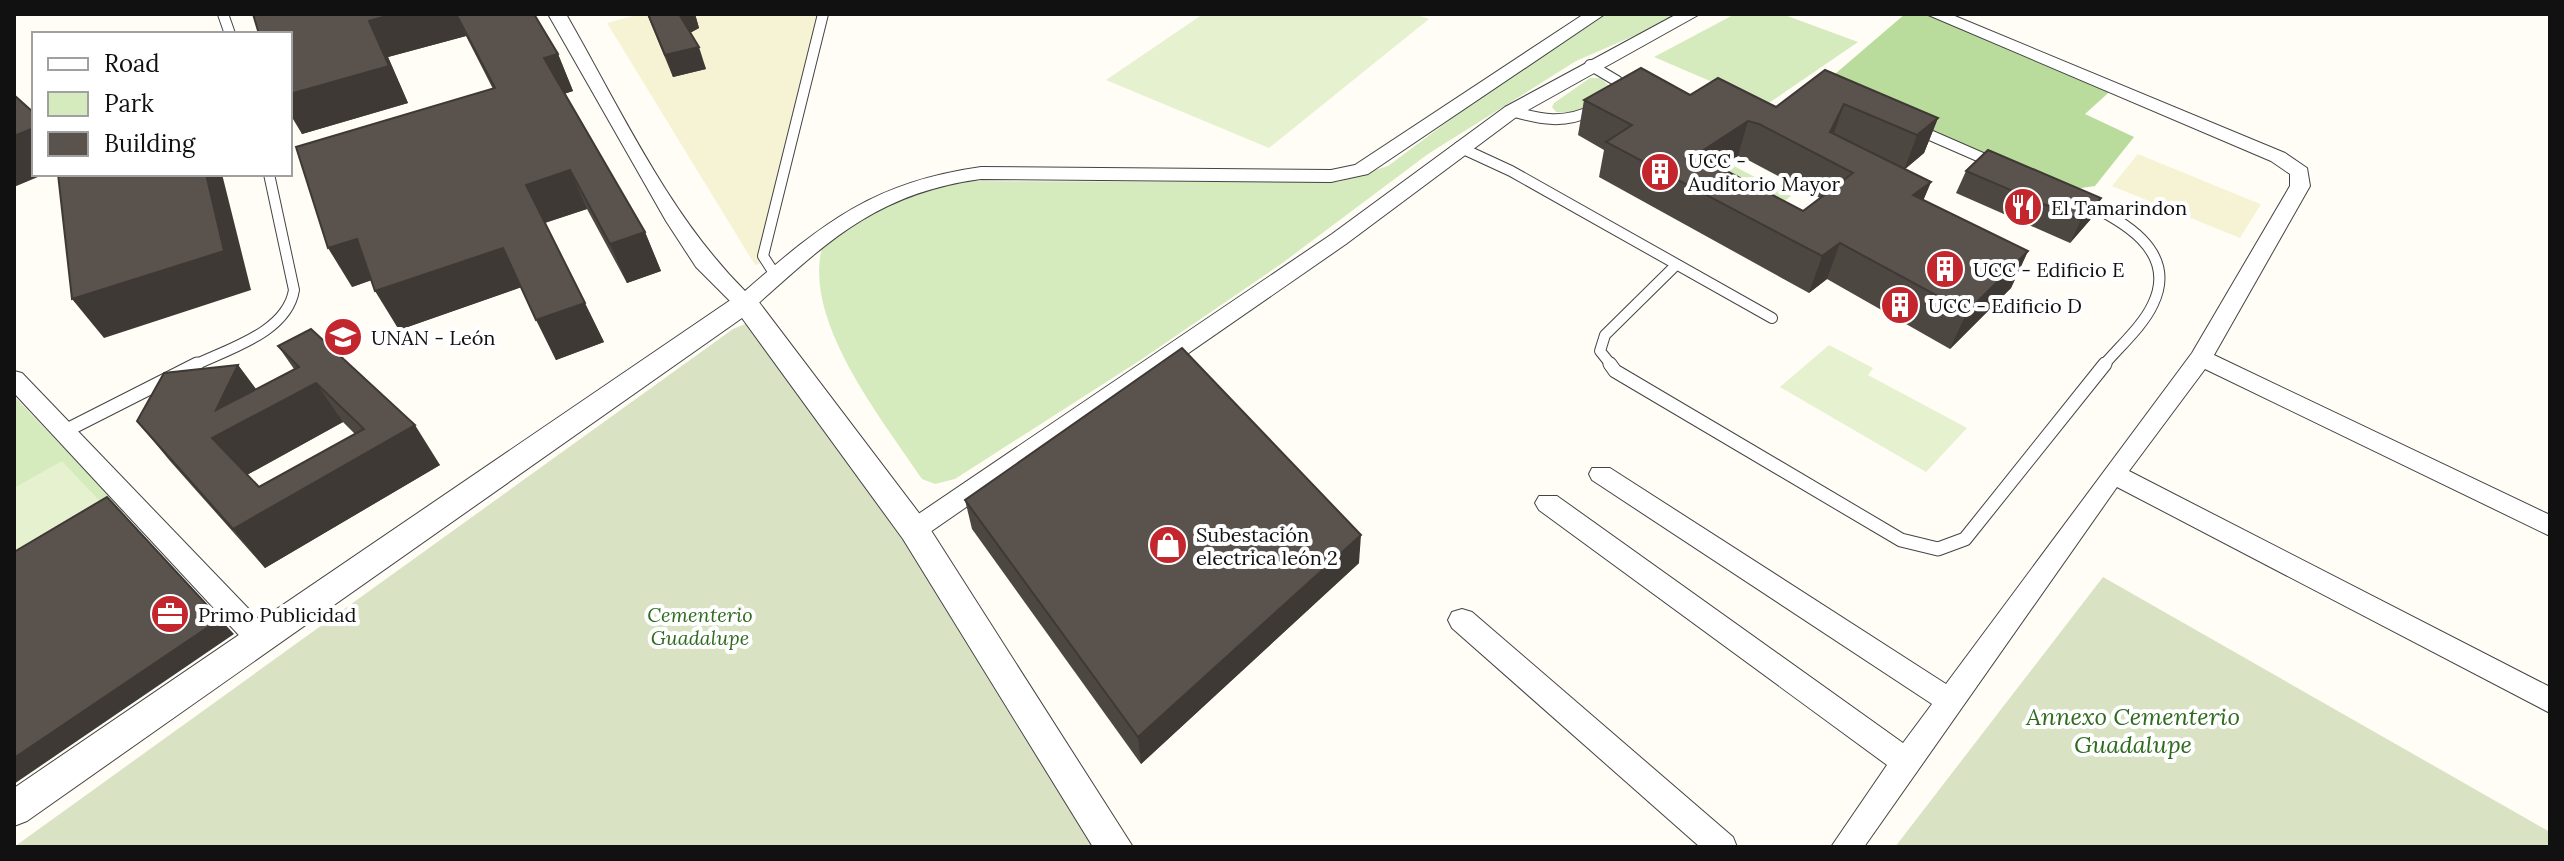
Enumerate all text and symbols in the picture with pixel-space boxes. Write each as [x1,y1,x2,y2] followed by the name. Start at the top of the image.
[32,32,292,176] legend
[104,48,160,79] text: Road
[104,88,154,119] text: Park
[104,128,196,159] text: Building
[1687,148,1841,196] place label: UCC - Auditorio Mayor
[1639,151,1681,193] building icon: UCC - Auditorio Mayor
[2002,186,2044,228] restaurant icon: El Tamarindon
[2051,195,2187,220] place label: El Tamarindon
[1924,248,1966,290] building icon: UCC - Edificio E
[1973,257,2124,282] place label: UCC - Edificio E
[1879,284,1921,326] building icon: UCC - Edificio D
[1928,293,2082,318] place label: UCC - Edificio D
[322,316,364,358] school or university icon: UNAN - León
[371,325,495,350] place label: UNAN - León
[1196,522,1338,570] place label: Subestación electrica león 2
[1147,524,1189,566] shop icon: Subestación electrica león 2
[149,593,191,635] office icon: Primo Publicidad
[198,602,357,627] place label: Primo Publicidad
[647,602,753,650] park label: Cementerio Guadalupe
[2025,701,2240,760] park label: Annexo Cementerio Guadalupe

